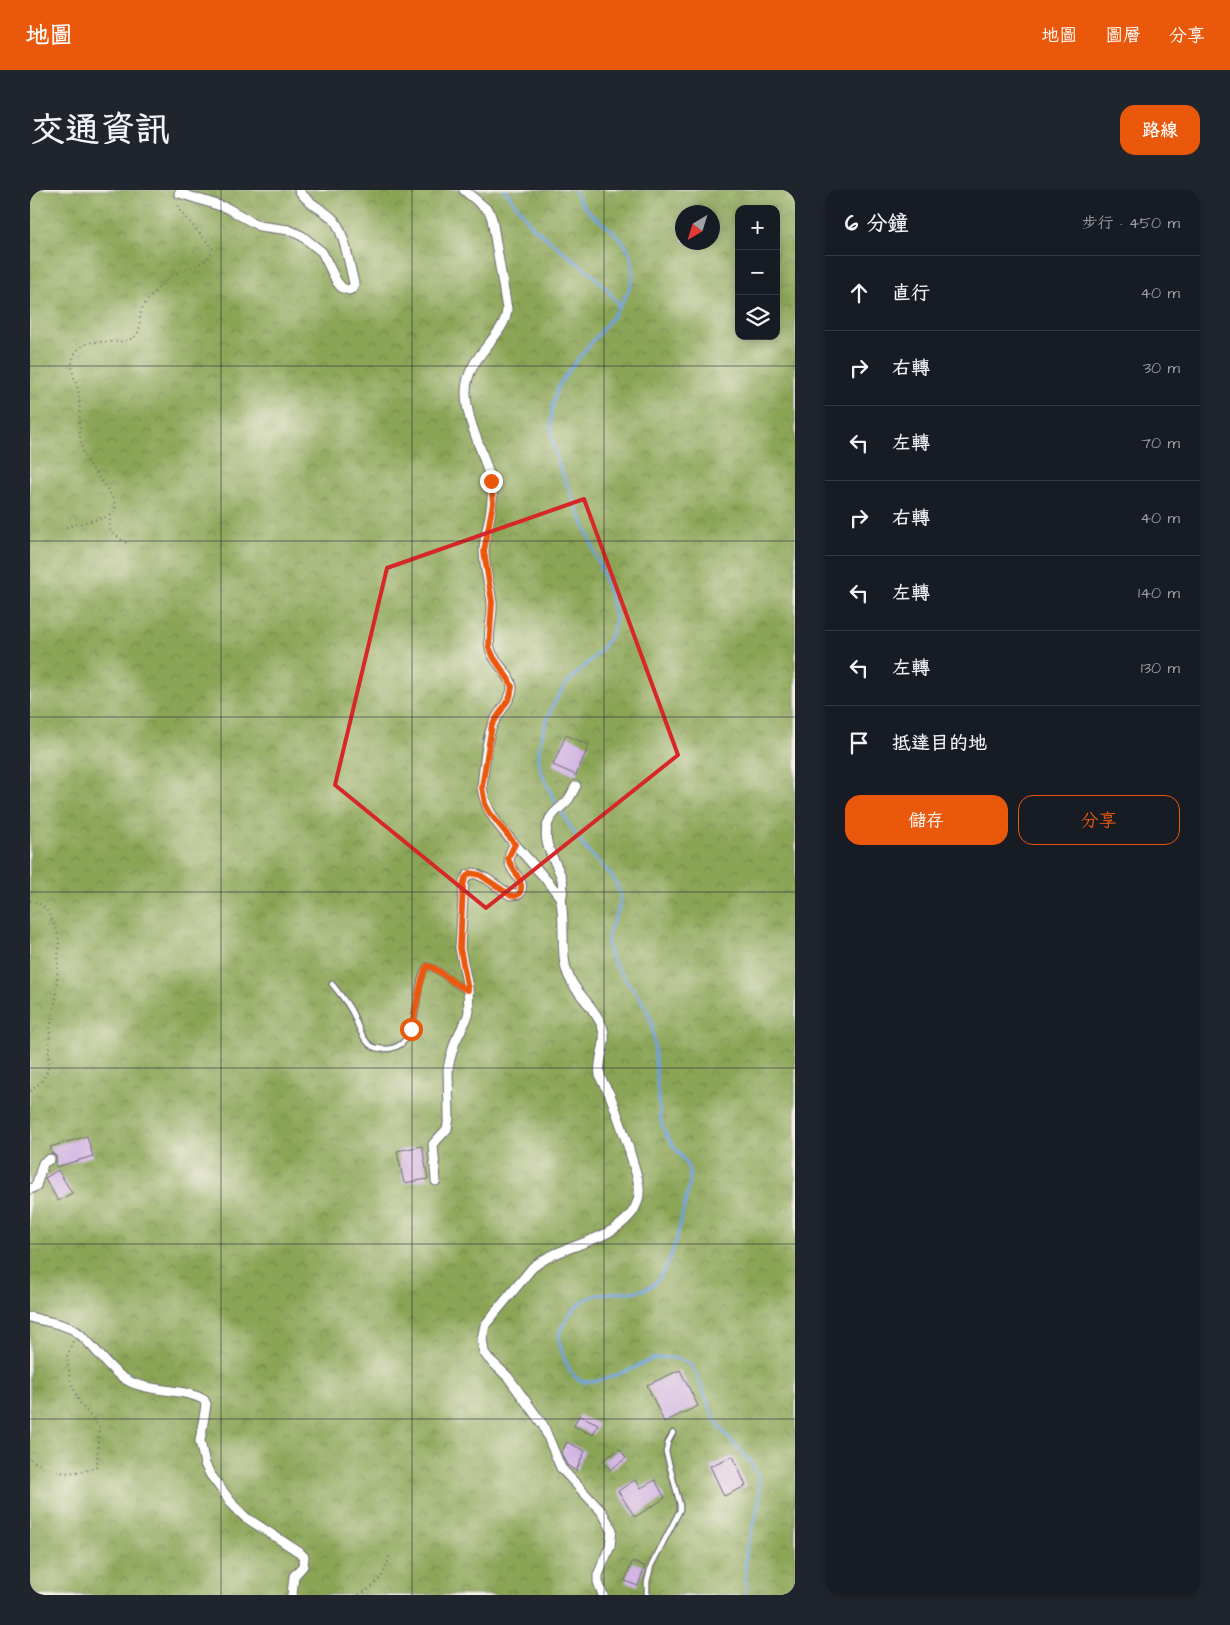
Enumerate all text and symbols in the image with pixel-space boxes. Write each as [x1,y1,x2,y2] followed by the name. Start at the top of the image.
[25,19,73,53] text: 地圖
[1041,23,1077,48] text: 地圖
[1105,23,1141,48] text: 圖層
[1169,23,1205,48] text: 分享
[1120,105,1200,155] button: 路線
[30,106,170,155] text: 交通資訊
[675,205,720,250] north arrow
[735,205,780,340] map controls
[735,205,780,250] button: +
[845,209,909,238] text: 6 分鐘
[1082,212,1180,234] text: 步行 · 450 m
[735,250,780,295] button: −
[845,279,873,307] icon: ahead
[892,280,930,307] text: 直行
[1140,282,1180,304] text: 40 m
[735,295,780,340] button: layers
[845,354,873,382] icon: right
[892,355,930,382] text: 右轉
[1143,357,1180,379] text: 30 m
[845,429,873,457] icon: left
[892,430,930,457] text: 左轉
[1141,432,1180,454] text: 70 m
[480,470,503,493] route end
[845,504,873,532] icon: right
[892,505,930,532] text: 右轉
[1140,507,1180,529] text: 40 m
[845,579,873,607] icon: left
[892,580,930,607] text: 左轉
[1138,582,1180,604] text: 140 m
[845,654,873,682] icon: left
[892,655,930,682] text: 左轉
[1141,657,1180,679] text: 130 m
[845,729,873,757] icon: arrive
[892,730,987,757] text: 抵達目的地
[845,795,1008,845] button: 儲存
[1018,795,1180,845] button: 分享
[400,1018,423,1041] route start

